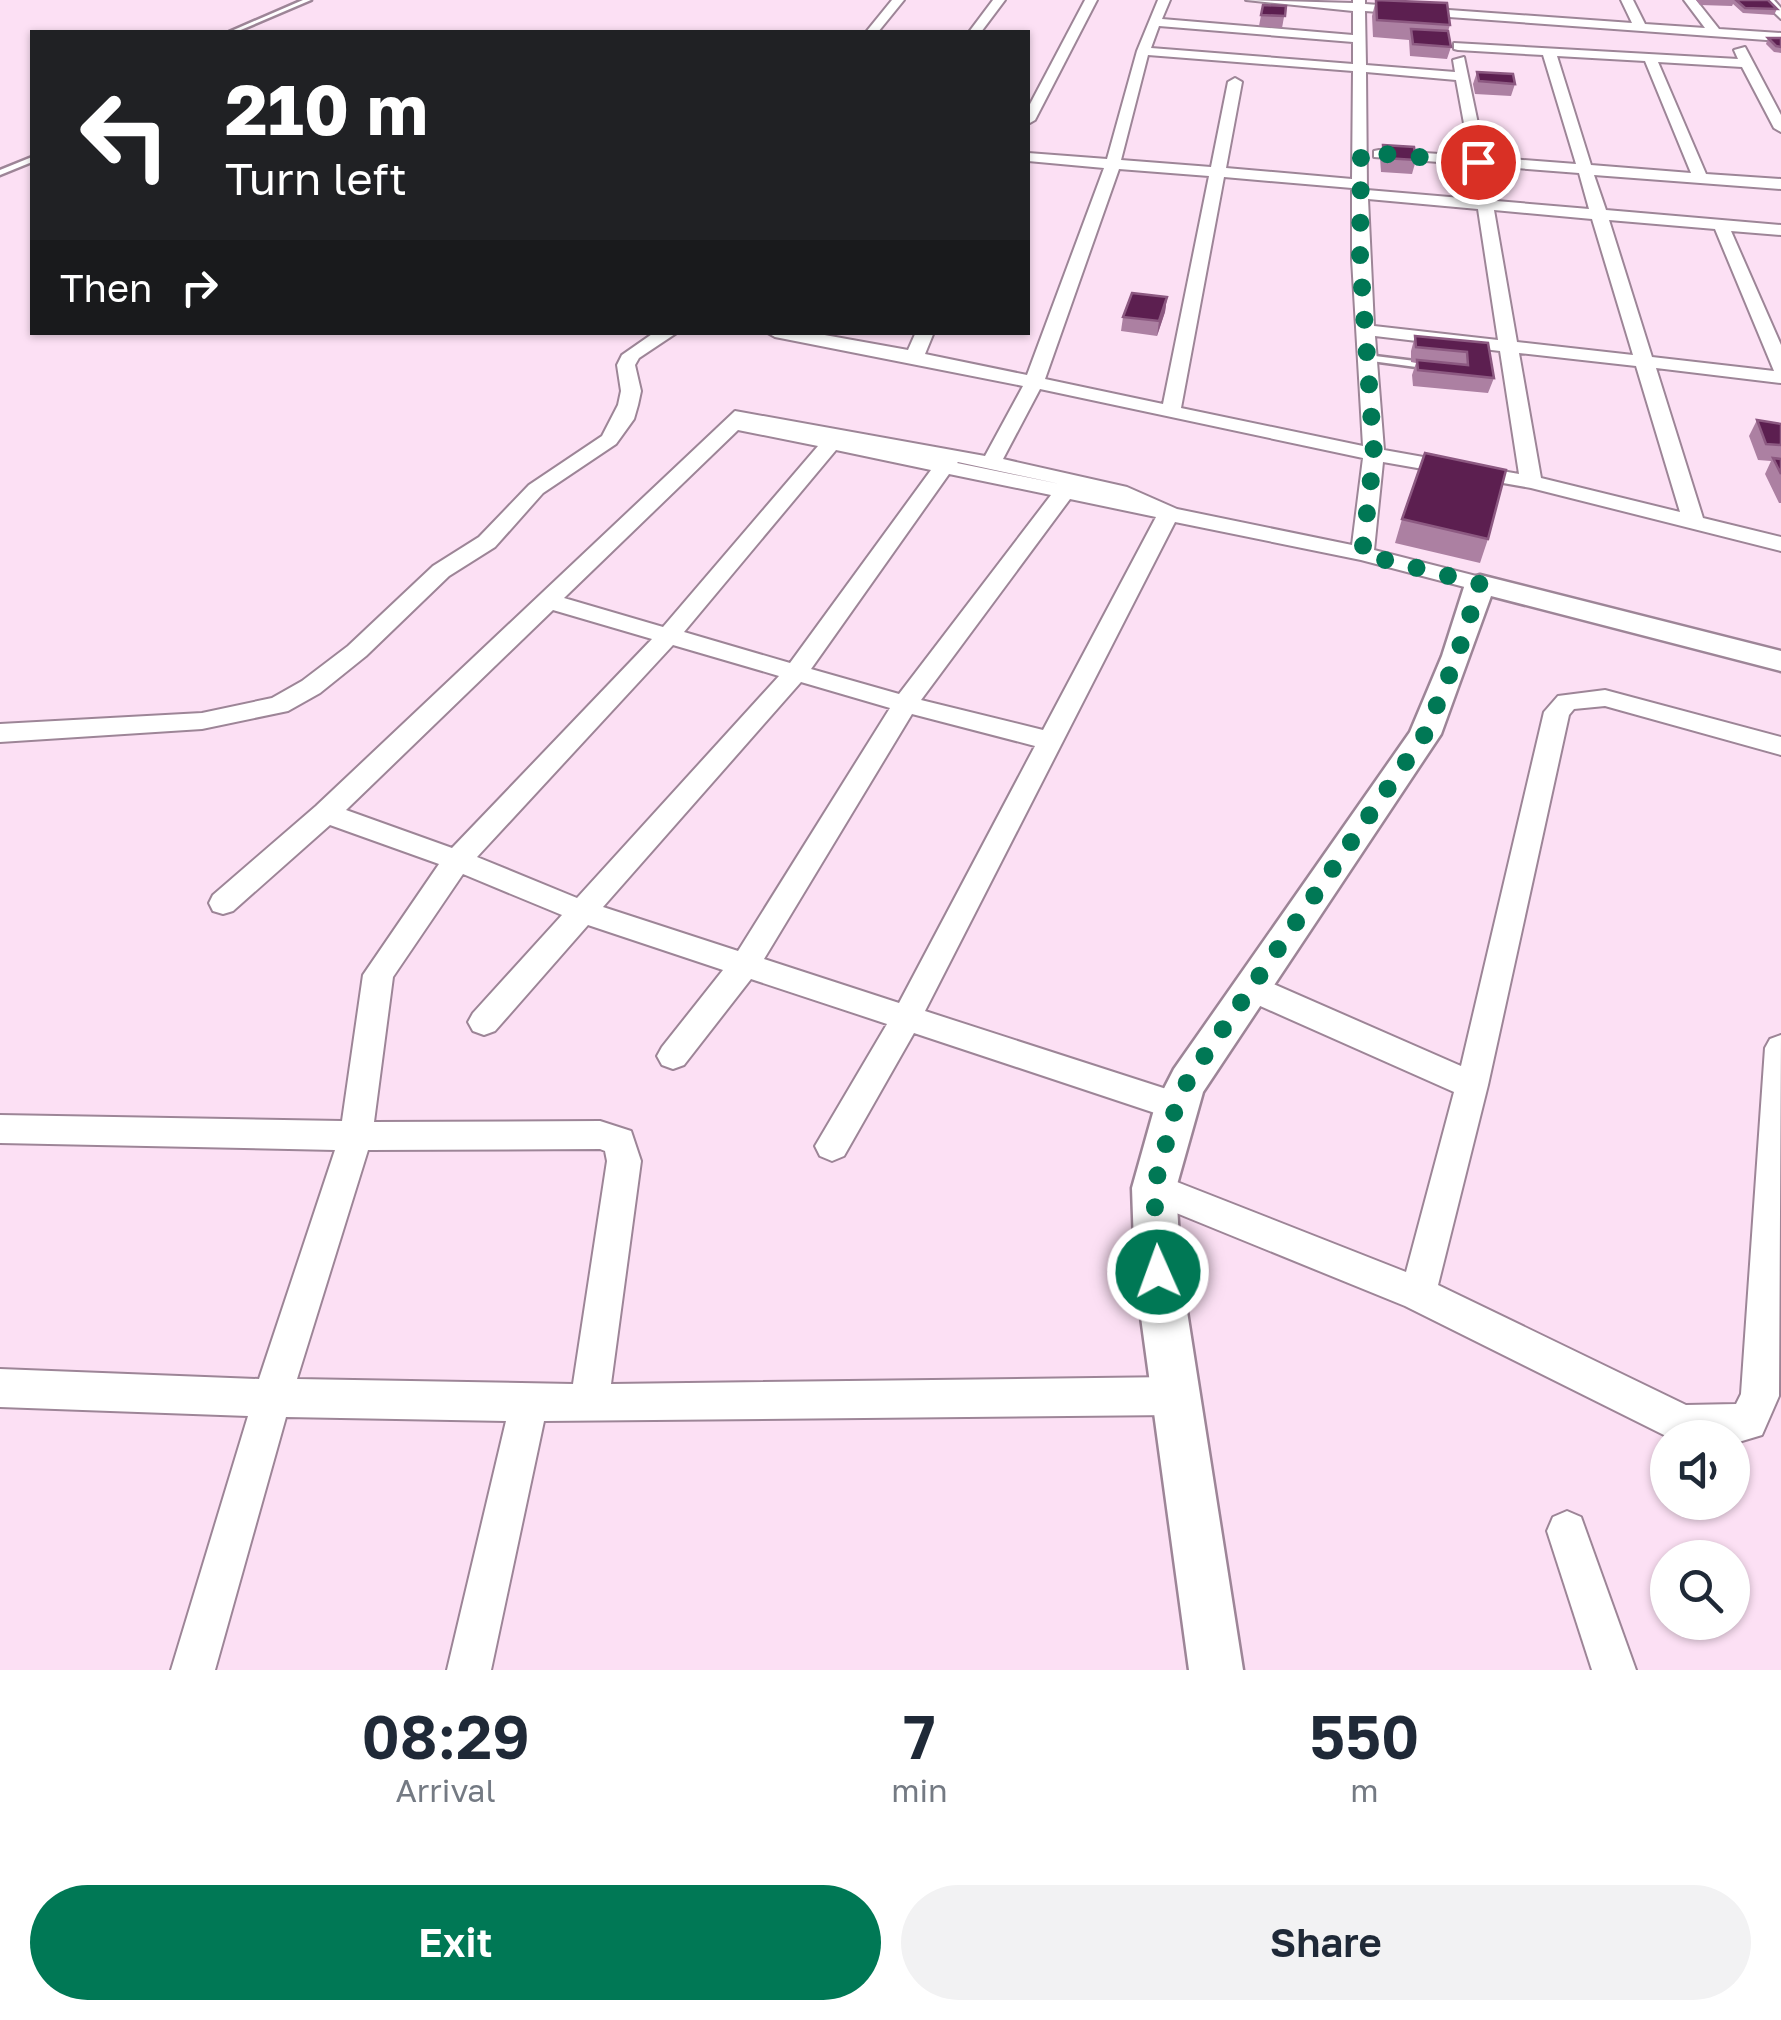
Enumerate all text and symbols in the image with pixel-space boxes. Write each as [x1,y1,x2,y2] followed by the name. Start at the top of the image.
[225,66,428,150] text: 210 m
[60,70,190,200] icon: left
[1436,120,1521,205] pin
[1451,135,1506,190] icon: arrive
[225,151,407,205] text: Turn left
[172,260,227,315] icon: right
[60,265,152,310] text: Then
[1106,1220,1210,1324] position arrow
[1650,1420,1750,1640] map controls
[1650,1420,1750,1520] button: sound
[1650,1540,1750,1640] button: search
[362,1700,530,1772] text: 08:29
[903,1700,936,1772] text: 7
[1309,1700,1419,1772] text: 550
[395,1771,496,1809] text: Arrival
[891,1771,948,1809] text: min
[1350,1771,1379,1809] text: m
[30,1885,881,2000] button: Exit
[901,1885,1751,2000] button: Share

